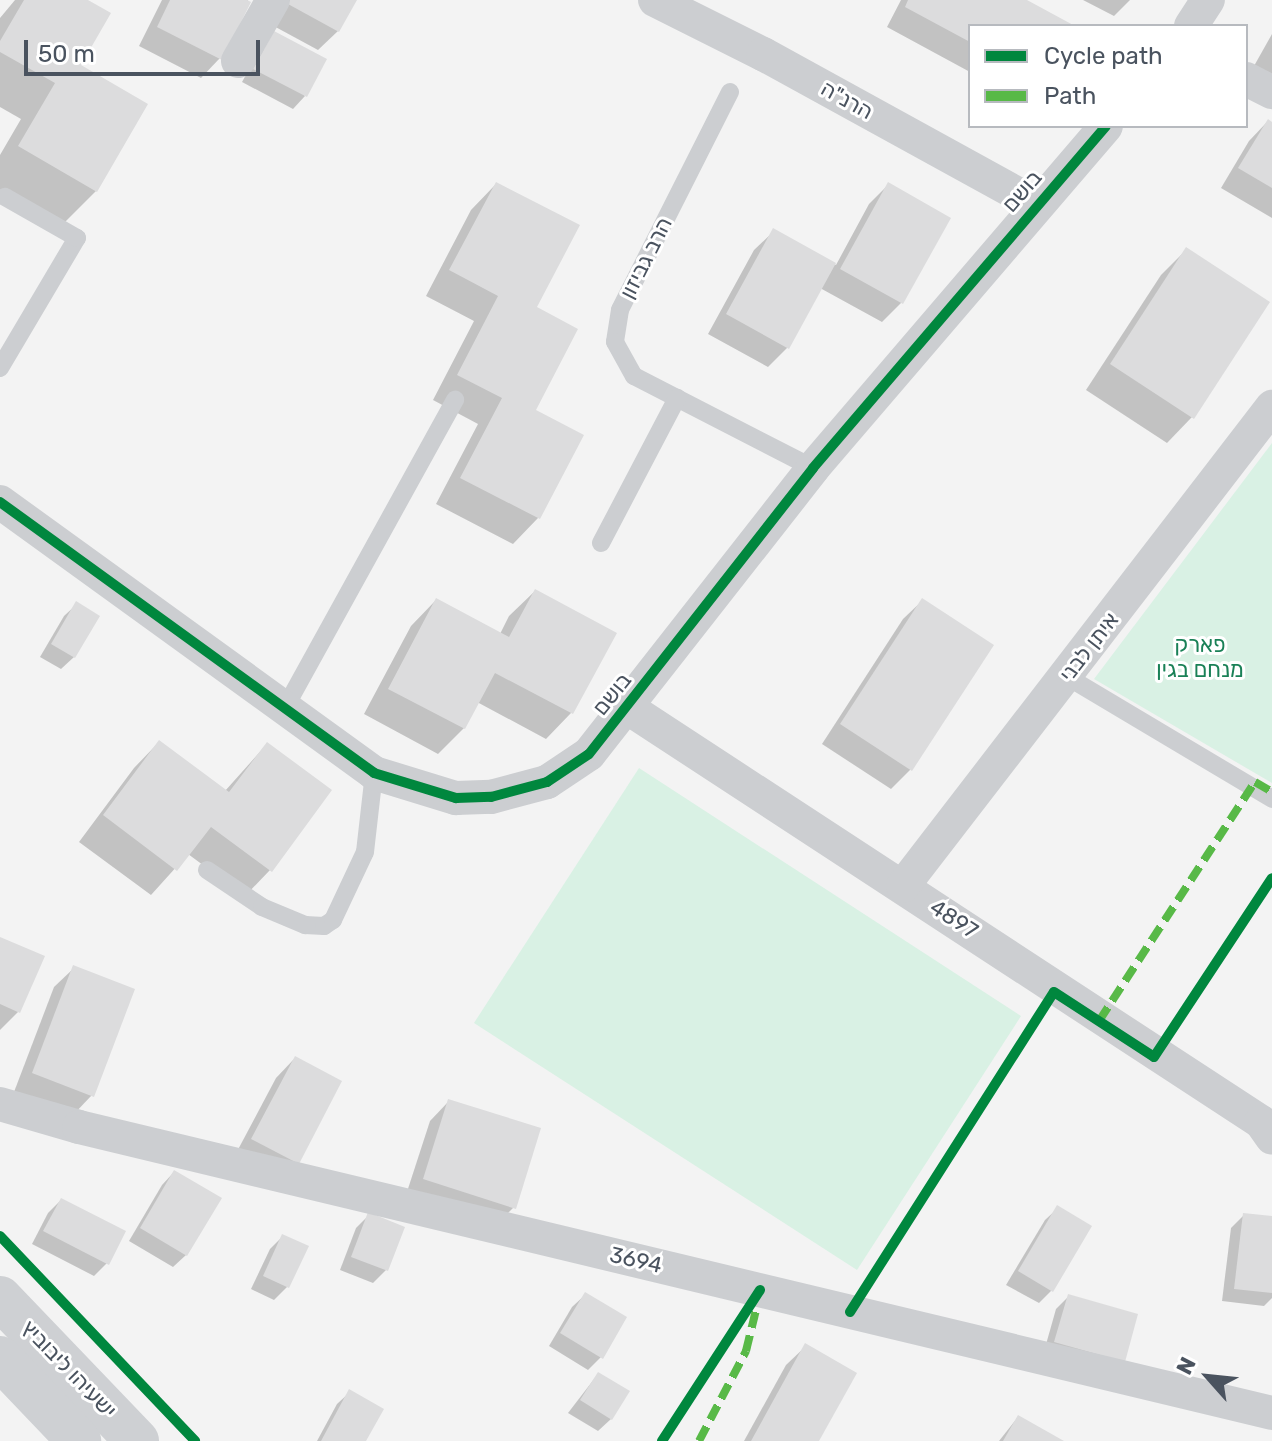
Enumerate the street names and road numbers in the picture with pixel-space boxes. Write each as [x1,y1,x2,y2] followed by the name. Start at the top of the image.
[816,75,878,125] street label: הרנ"ה
[997,165,1047,217] street label: בושם
[614,213,678,303] street label: הרב גביזון
[1054,607,1124,687] street label: איתן לבני
[587,668,637,720] street label: בושם
[925,894,983,944] street label: 4897
[607,1241,665,1279] street label: 3694
[16,1315,122,1423] street label: ישעיהו ליבוביץ

